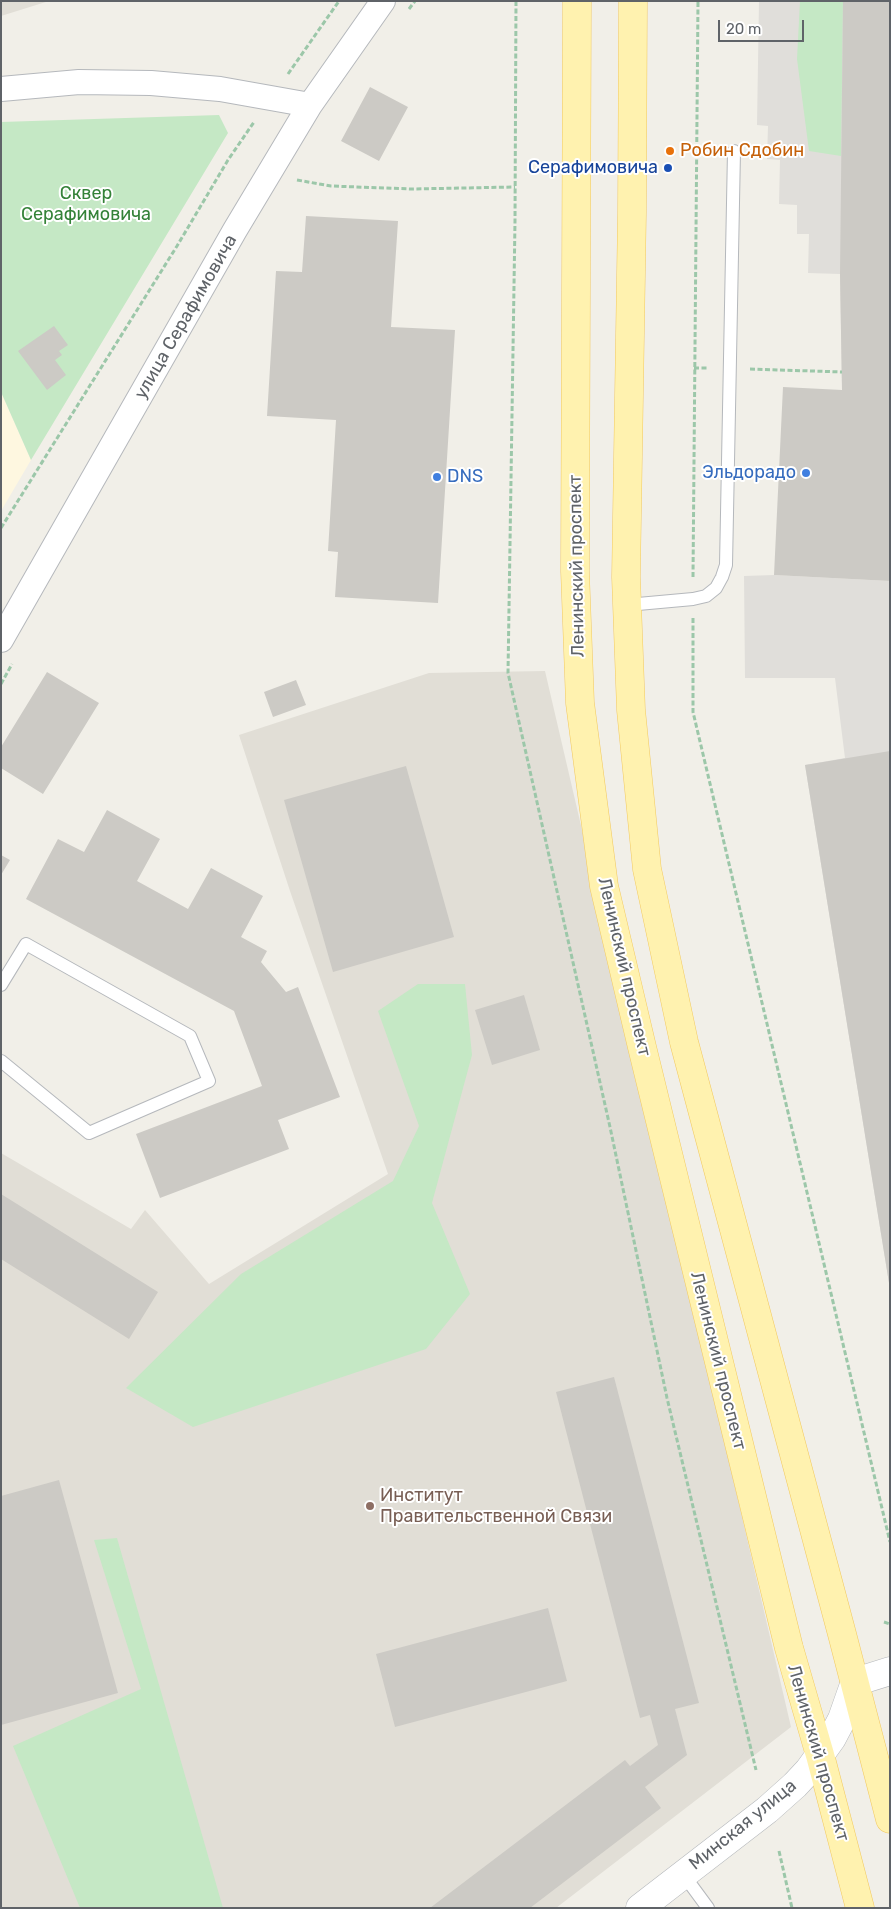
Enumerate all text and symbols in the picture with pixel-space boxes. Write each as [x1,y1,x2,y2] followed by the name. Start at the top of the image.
[721,10,807,42] scale bar
[726,20,761,38] text: 20 m
[680,140,804,162] place label: Робин Сдобин
[664,145,676,157] marker: Робин Сдобин
[528,157,658,179] place label: Серафимовича
[662,162,674,174] marker: Серафимовича
[21,183,151,225] park label: Сквер Серафимовича
[130,231,242,403] street label: улица Серафимовича
[702,462,796,484] place label: Эльдорадо
[447,466,483,488] place label: DNS
[800,467,812,479] marker: Эльдорадо
[431,471,443,483] marker: DNS
[565,474,589,658] street label: Ленинский проспект
[593,876,655,1058] street label: Ленинский проспект
[685,1270,751,1452] street label: Ленинский проспект
[380,1485,612,1528] place label: Институт Правительственной Связи
[364,1500,376,1512] marker: Институт Правительственной Связи
[782,1662,854,1844] street label: Ленинский проспект
[685,1775,801,1875] street label: Минская улица

